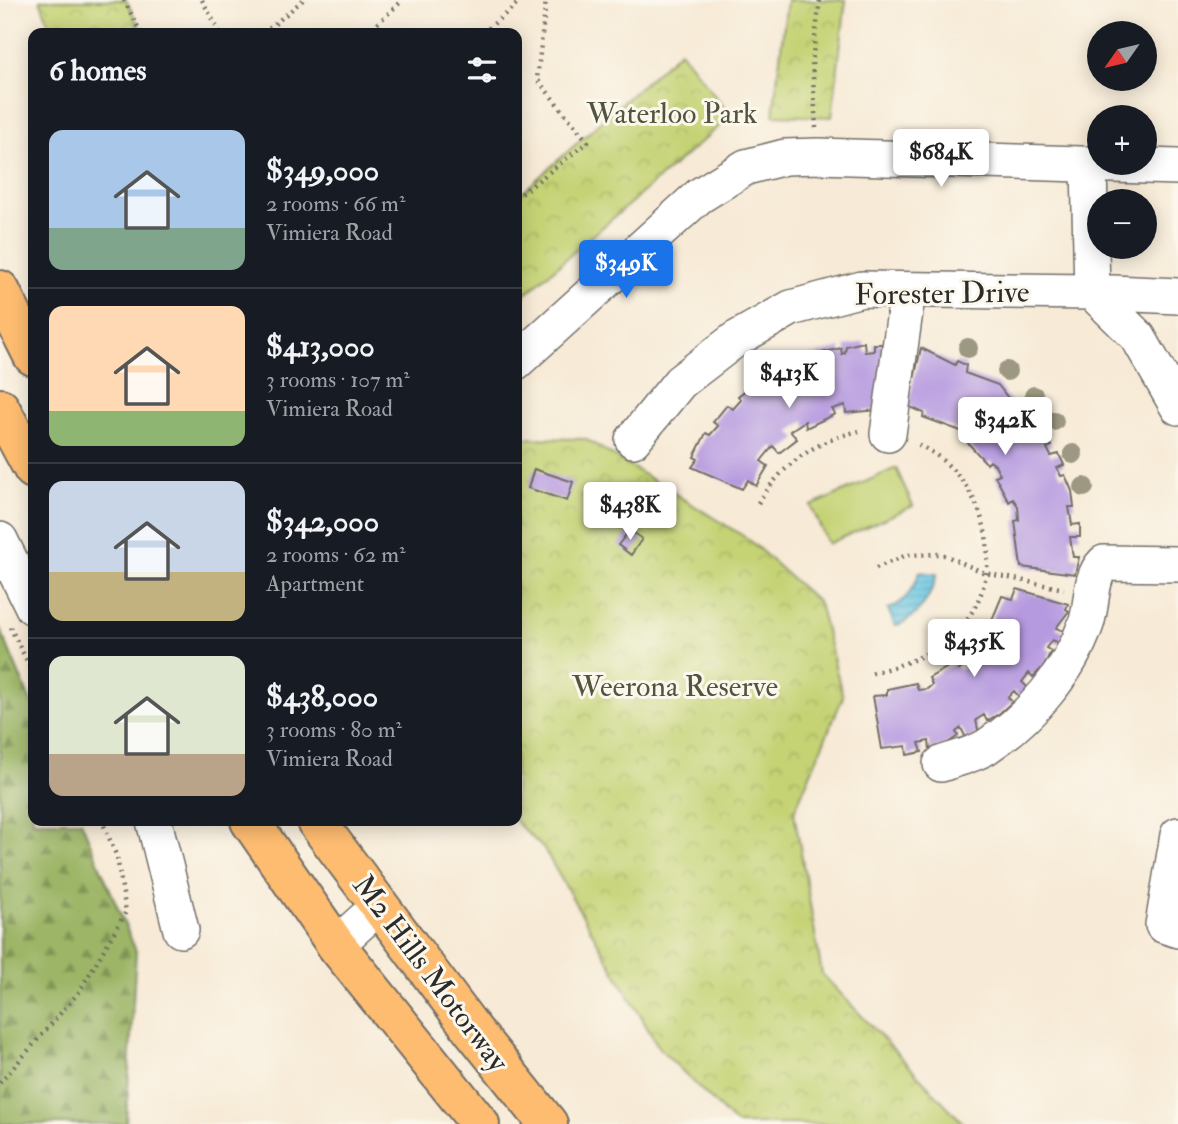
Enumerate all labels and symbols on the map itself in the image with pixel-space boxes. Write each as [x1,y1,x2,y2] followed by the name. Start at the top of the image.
[1087,21,1157,91] north arrow
[586,95,757,132] park label: Waterloo Park
[892,130,990,189] pin: $684K
[577,240,675,300] pin: $349K
[854,273,1030,314] street label: Forester Drive
[740,350,838,410] pin: $413K
[956,398,1054,457] pin: $342K
[581,482,679,542] pin: $438K
[925,620,1023,679] pin: $435K
[571,668,778,705] park label: Weerona Reserve
[345,868,517,1080] street label: M2 Hills Motorway

